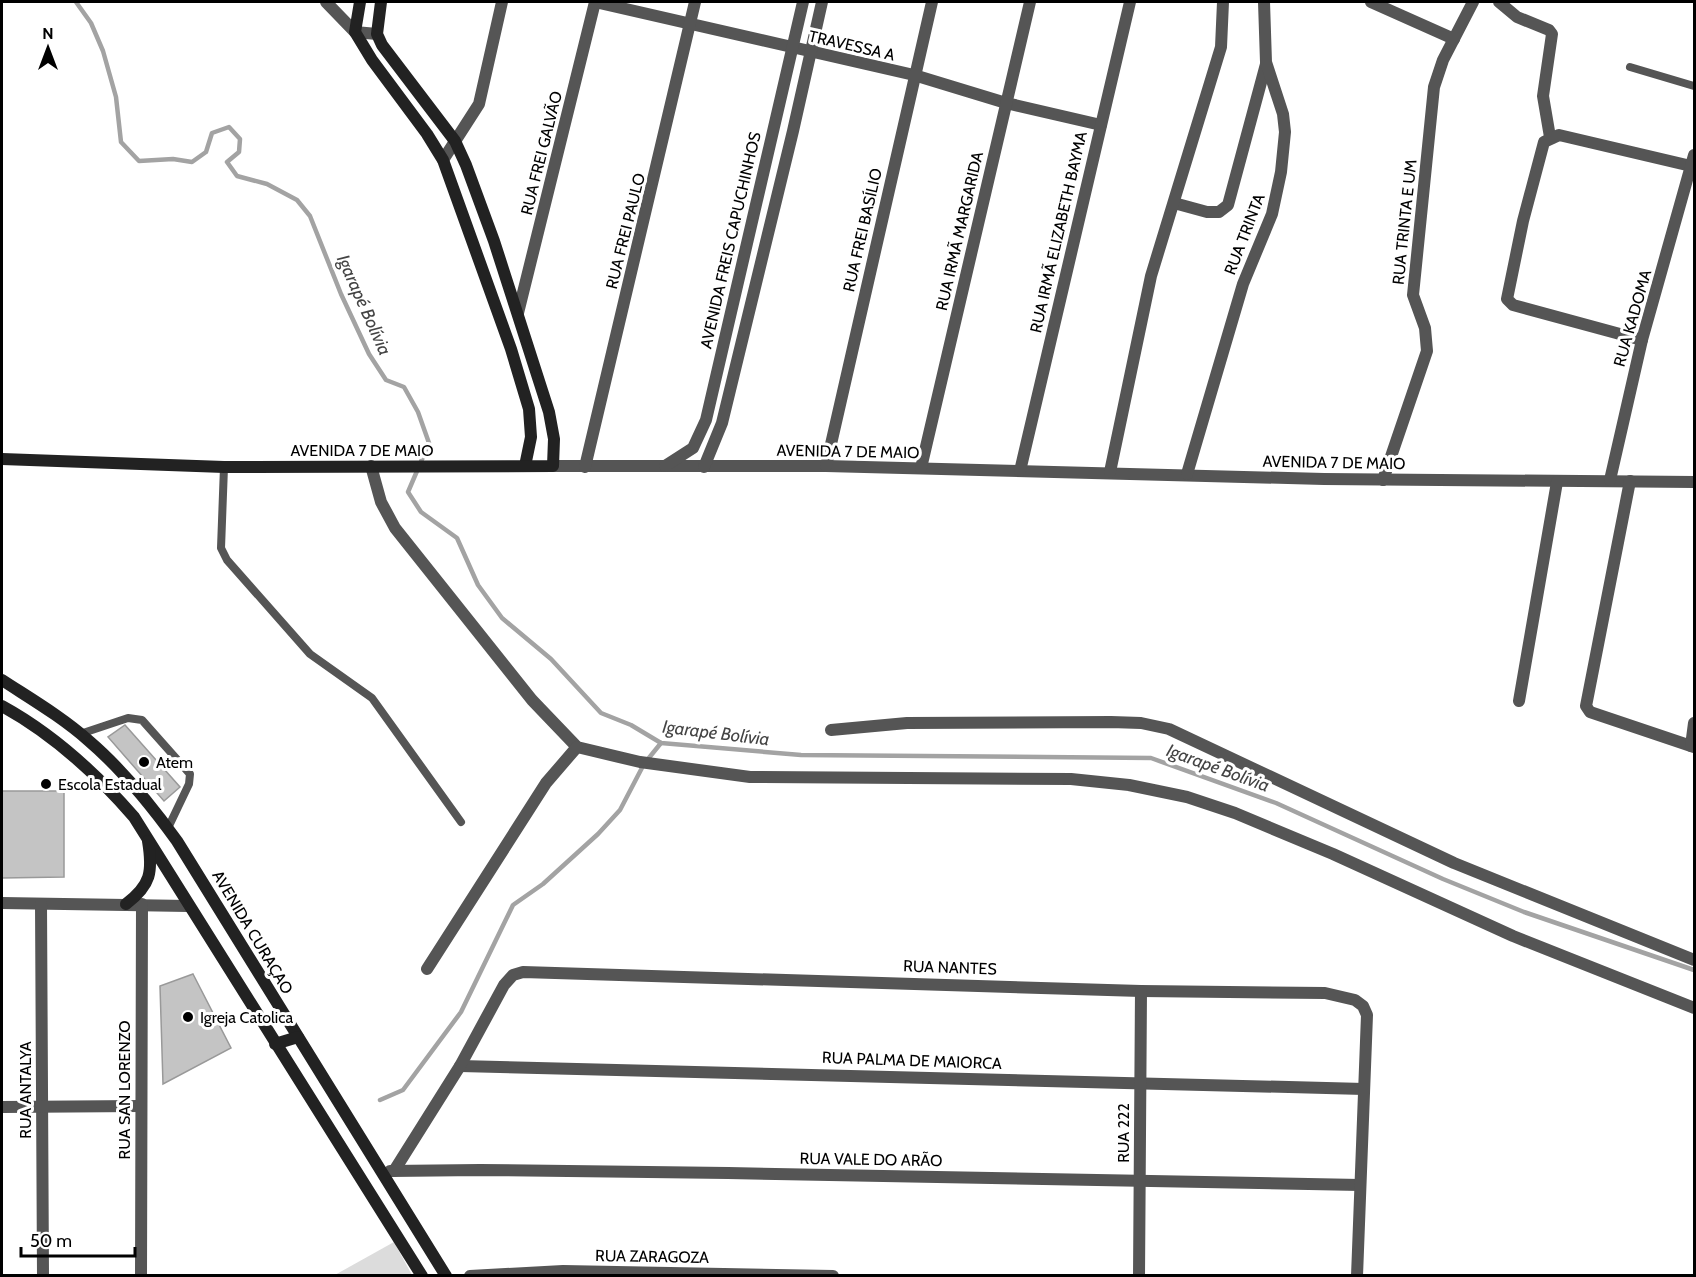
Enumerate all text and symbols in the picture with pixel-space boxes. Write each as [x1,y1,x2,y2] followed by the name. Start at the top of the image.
[18,18,78,78] north arrow
[42,24,54,43] text: N
[807,26,897,65] street label: TRAVESSA A
[517,89,566,217] street label: RUA FREI GALVÃO
[1026,129,1091,335] street label: RUA IRMÃ ELIZABETH BAYMA
[696,130,765,350] street label: AVENIDA FREIS CAPUCHINHOS
[932,150,987,313] street label: RUA IRMÃ MARGARIDA
[1388,158,1421,286] street label: RUA TRINTA E UM
[839,166,886,294] street label: RUA FREI BASÍLIO
[602,171,649,291] street label: RUA FREI PAULO
[1220,191,1269,277] street label: RUA TRINTA
[332,251,396,359] water label: Igarapé Bolívia
[1610,267,1655,369] street label: RUA KADOMA
[291,441,433,460] street label: AVENIDA 7 DE MAIO
[776,441,920,462] street label: AVENIDA 7 DE MAIO
[1262,452,1406,473] street label: AVENIDA 7 DE MAIO
[661,716,771,750] water label: Igarapé Bolívia
[1164,739,1272,797] water label: Igarapé Bolívia
[156,753,193,772] place label: Atem
[137,755,151,769] marker: Atem
[58,775,162,794] place label: Escola Estadual
[39,777,53,791] marker: Escola Estadual
[208,867,297,997] street label: AVENIDA CURAÇAO
[903,956,997,979] street label: RUA NANTES
[200,1008,293,1027] place label: Igreja Catolica
[181,1010,195,1024] marker: Igreja Catolica
[115,1020,134,1160] street label: RUA SAN LORENZO
[16,1041,35,1139] street label: RUA ANTALYA
[822,1048,1002,1073] street label: RUA PALMA DE MAIORCA
[1114,1103,1133,1163] street label: RUA 222
[799,1149,943,1170] street label: RUA VALE DO ARÃO
[21,1220,135,1258] scale bar
[30,1230,72,1252] text: 50 m
[595,1246,709,1267] street label: RUA ZARAGOZA

